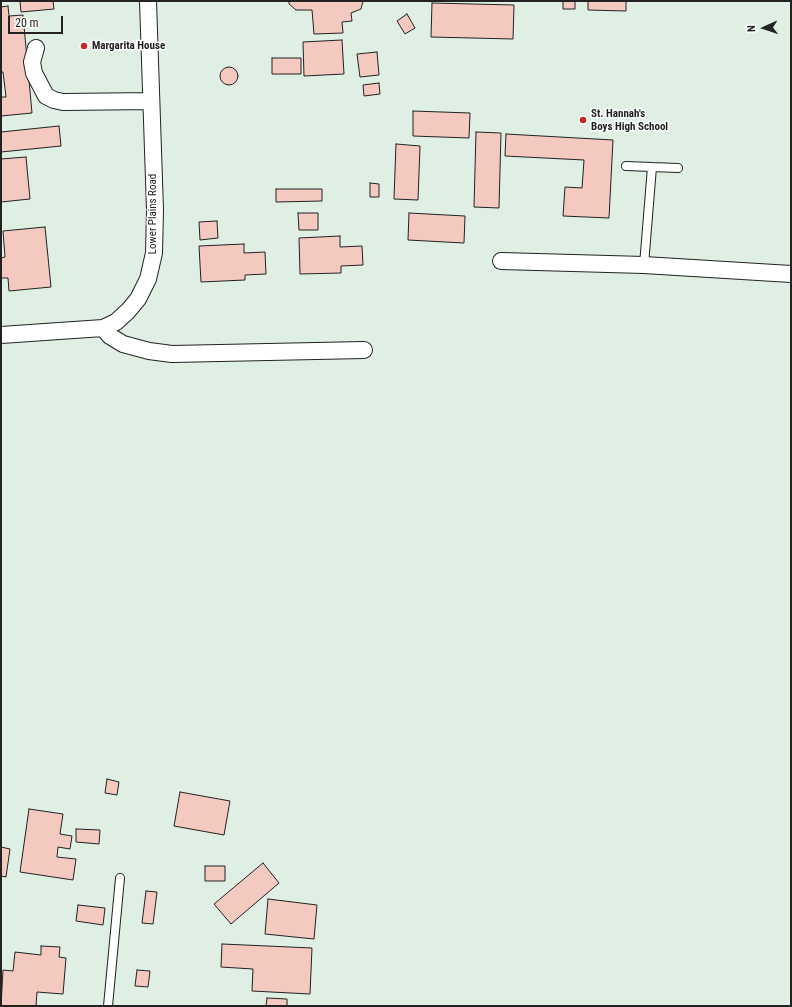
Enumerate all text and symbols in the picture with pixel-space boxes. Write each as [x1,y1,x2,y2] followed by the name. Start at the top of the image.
[10,8,65,34] scale bar
[744,8,784,48] north arrow
[15,16,39,30] text: 20 m
[745,25,758,32] text: N
[92,39,165,53] place label: Margarita House
[79,41,89,51] marker: Margarita House
[591,107,668,133] place label: St. Hannah's Boys High School
[578,115,588,125] marker: St. Hannah's Boys High School
[146,174,160,254] street label: Lower Plains Road

